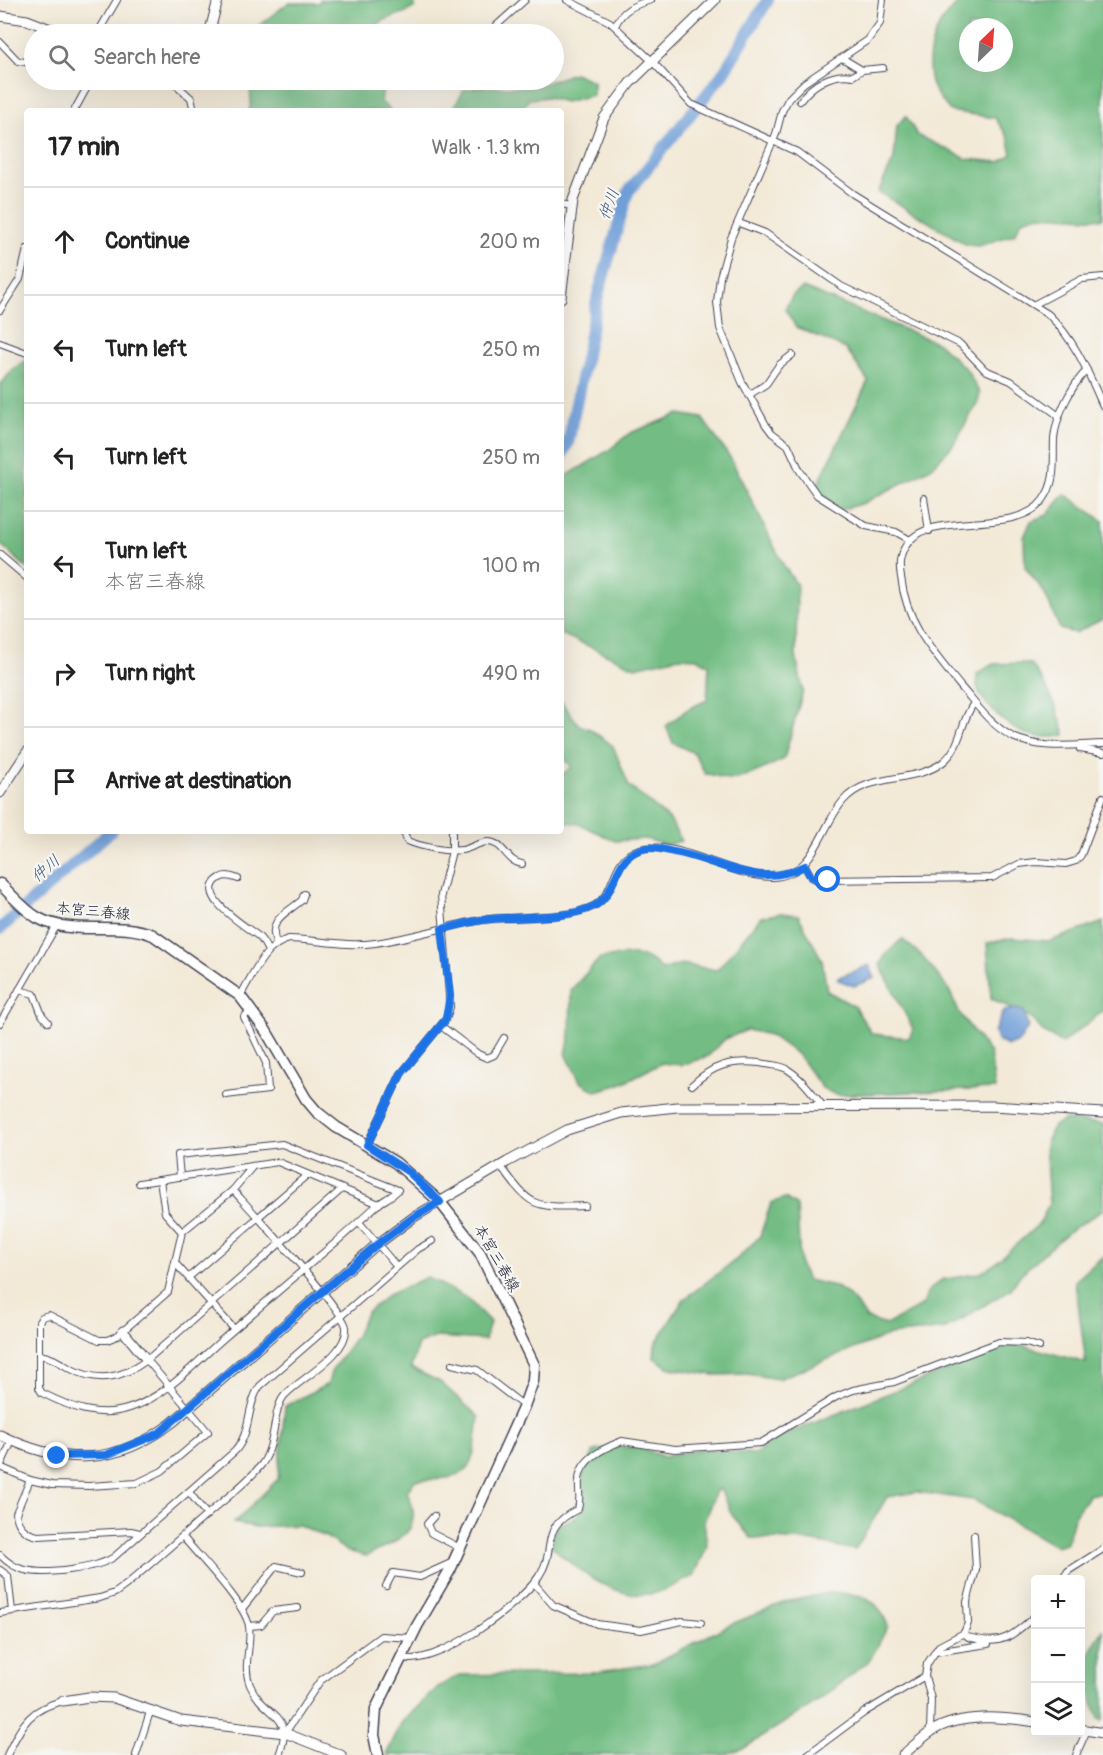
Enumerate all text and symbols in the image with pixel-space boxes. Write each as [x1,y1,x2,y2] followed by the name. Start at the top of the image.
[959,18,1013,72] north arrow
[24,24,564,90] search box
[45,41,78,74] icon: search
[93,43,200,71] text: Search here
[48,131,120,163] text: 17 min
[432,135,540,160] text: Walk · 1.3 km
[594,186,624,223] water label: 仲川
[48,225,81,258] icon: ahead
[105,227,189,255] text: Continue
[479,229,540,254] text: 200 m
[48,333,81,366] icon: left
[105,335,187,363] text: Turn left
[482,337,540,362] text: 250 m
[48,441,81,474] icon: left
[105,443,187,471] text: Turn left
[482,445,540,470] text: 250 m
[105,537,187,565] text: Turn left
[48,549,81,582] icon: left
[483,553,540,578] text: 100 m
[105,569,205,594] text: 本宮三春線
[48,657,81,690] icon: right
[105,659,195,687] text: Turn right
[482,661,540,686] text: 490 m
[48,765,81,798] icon: arrive
[105,767,291,795] text: Arrive at destination
[27,851,64,887] water label: 仲川
[814,866,840,892] route start
[55,899,131,924] street label: 本宮三春線
[470,1221,524,1295] street label: 本宮三春線
[43,1442,69,1468] route end
[1031,1575,1085,1737] map controls
[1031,1575,1085,1629] button: +
[1031,1629,1085,1683] button: −
[1031,1683,1085,1737] button: layers

